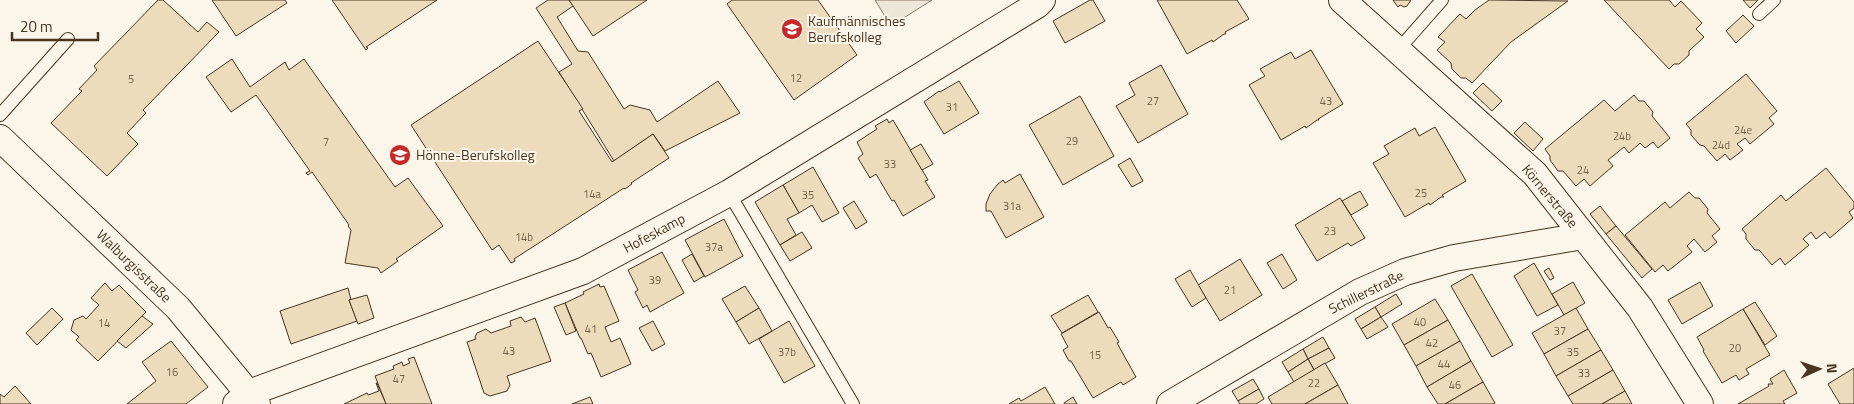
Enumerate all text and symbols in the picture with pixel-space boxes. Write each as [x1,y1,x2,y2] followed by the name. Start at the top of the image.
[12,10,99,42] scale bar
[808,10,906,47] place label: Kaufmännisches Berufskolleg
[20,15,53,38] text: 20 m
[780,17,804,41] school or university icon: Kaufmännisches Berufskolleg
[790,70,802,86] house number: 12
[128,71,134,87] house number: 5
[1147,93,1159,109] house number: 27
[1320,93,1332,109] house number: 43
[946,99,958,115] house number: 31
[1734,122,1752,138] house number: 24e
[1613,128,1631,144] house number: 24b
[1066,133,1078,149] house number: 29
[323,134,329,150] house number: 7
[1712,137,1730,153] house number: 24d
[388,143,412,167] school or university icon: Hönne-Berufskolleg
[416,144,535,165] place label: Hönne-Berufskolleg
[884,156,896,172] house number: 33
[1517,159,1583,232] street label: Körnerstraße
[1577,162,1589,178] house number: 24
[1415,185,1427,201] house number: 25
[583,186,601,202] house number: 14a
[802,187,814,203] house number: 35
[1003,198,1021,214] house number: 31a
[619,207,689,258] street label: Hofeskamp
[1324,223,1336,239] house number: 23
[92,224,177,307] street label: Walburgisstraße
[515,229,533,245] house number: 14b
[705,239,723,255] house number: 37a
[1325,264,1407,319] street label: Schillerstraße
[649,272,661,288] house number: 39
[1224,282,1236,298] house number: 21
[1414,314,1426,330] house number: 40
[98,315,110,331] house number: 14
[585,321,597,337] house number: 41
[1554,323,1566,339] house number: 37
[1426,335,1438,351] house number: 42
[1729,340,1741,356] house number: 20
[503,343,515,359] house number: 43
[778,344,796,360] house number: 37b
[1567,344,1579,360] house number: 35
[1794,344,1844,394] north arrow
[1089,347,1101,363] house number: 15
[1438,356,1450,372] house number: 44
[1822,363,1843,374] text: N
[166,364,178,380] house number: 16
[1578,365,1590,381] house number: 33
[393,371,405,387] house number: 47
[1308,375,1320,391] house number: 22
[1449,377,1461,393] house number: 46

